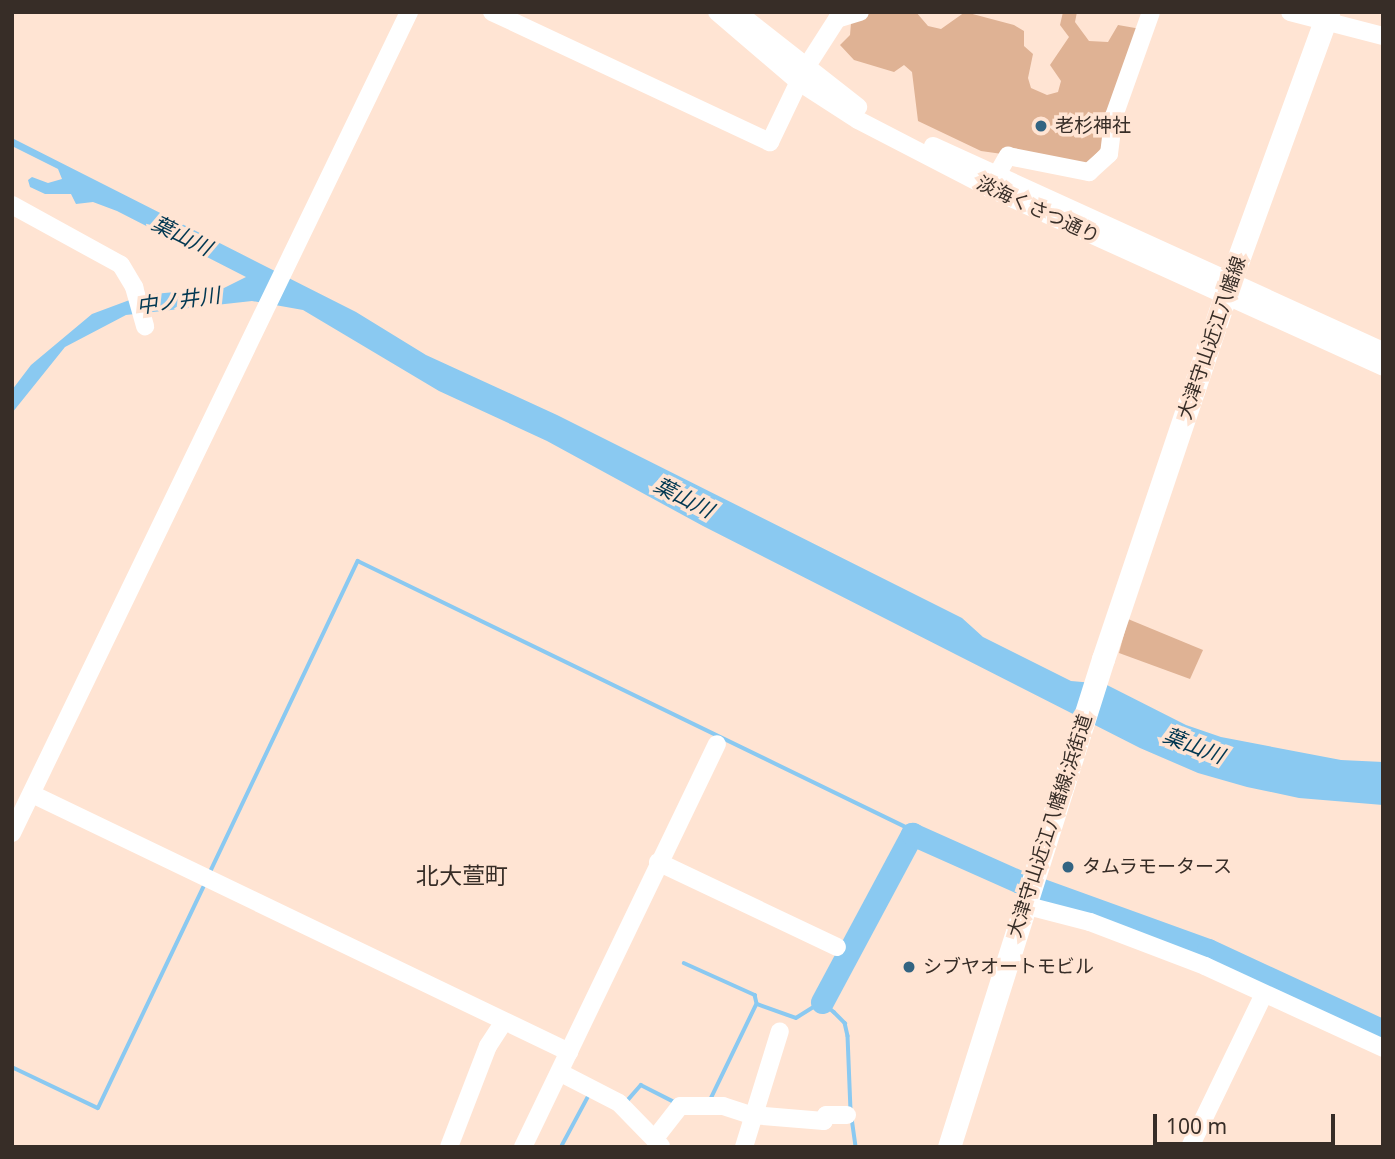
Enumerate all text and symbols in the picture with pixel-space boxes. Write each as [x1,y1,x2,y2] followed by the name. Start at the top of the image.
[1055,115,1131,137] place label: 老杉神社
[1033,118,1049,134] marker: 老杉神社
[973,172,1103,248] street label: 淡海くさつ通り
[148,210,216,260] water label: 葉山川
[1173,253,1251,423] street label: 大津守山近江八幡線
[135,282,221,318] water label: 中ノ井川
[650,471,718,523] water label: 葉山川
[1003,712,1097,940] street label: 大津守山近江八幡線;浜街道
[1160,722,1228,768] water label: 葉山川
[1082,856,1234,878] place label: タムラモータース
[1060,859,1076,875] marker: タムラモータース
[416,861,508,889] district label: 北大萱町
[923,956,1094,978] place label: シブヤオートモビル
[901,959,917,975] marker: シブヤオートモビル
[1157,1100,1339,1144] scale bar
[1166,1112,1227,1140] text: 100 m

